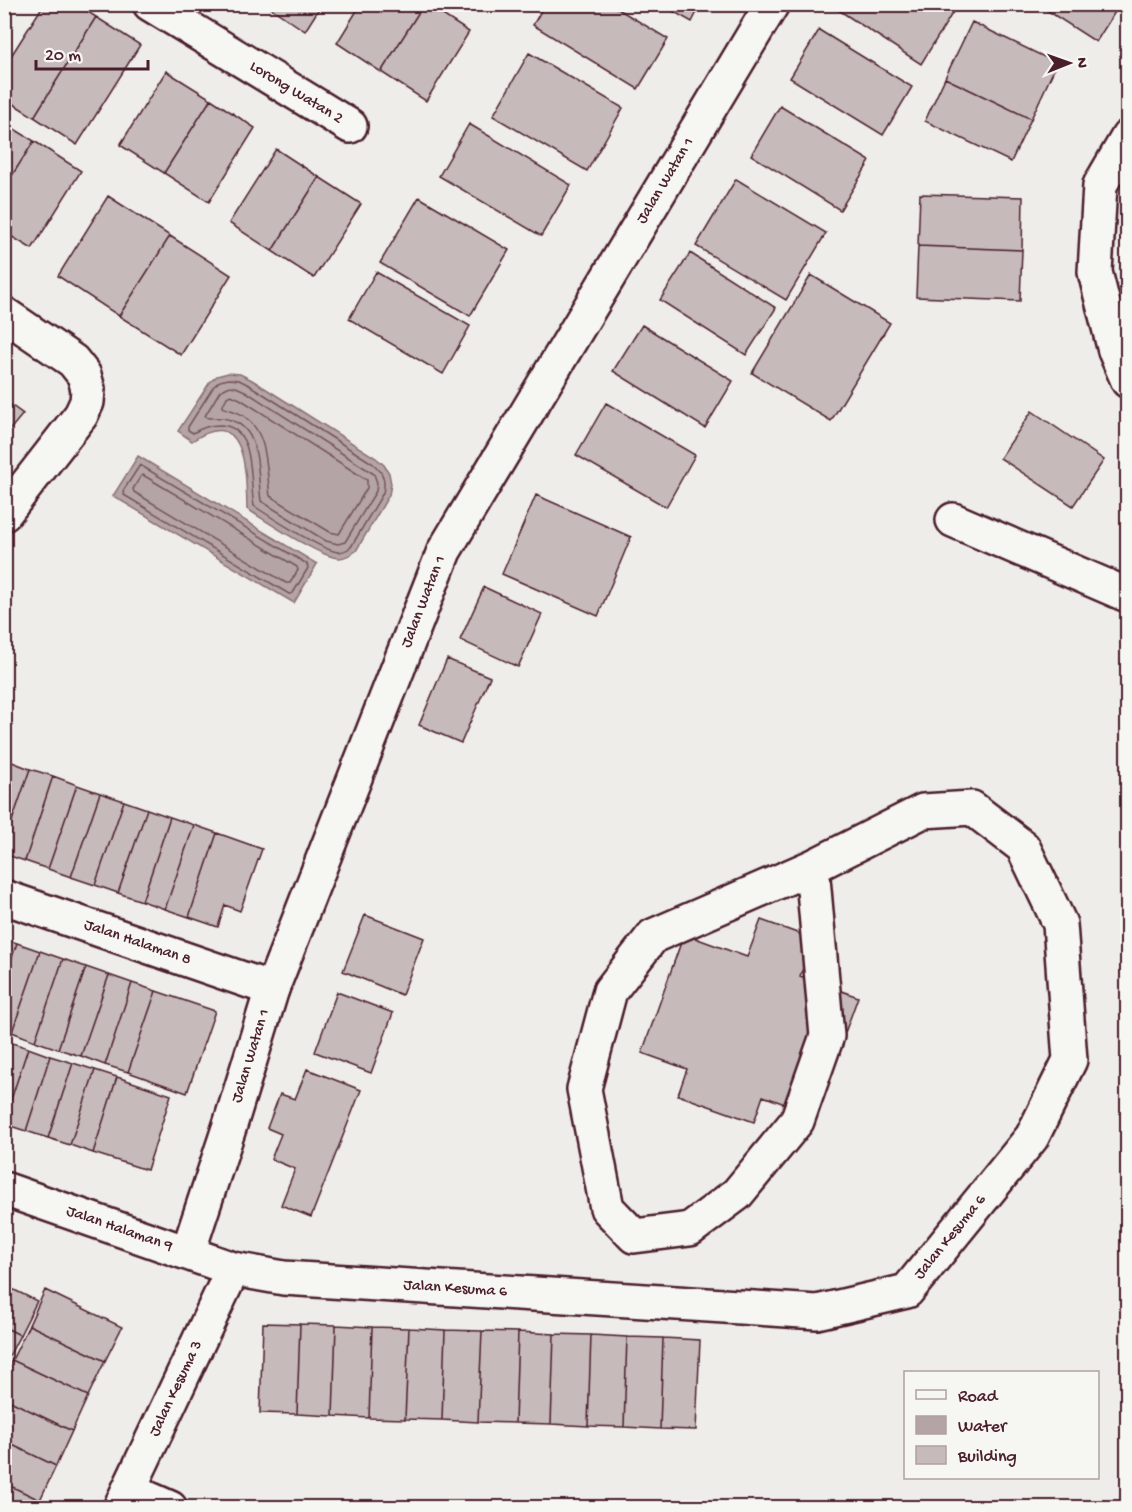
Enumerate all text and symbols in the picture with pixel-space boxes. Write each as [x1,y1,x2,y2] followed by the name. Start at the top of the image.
[36,33,148,71] scale bar
[1039,33,1099,93] north arrow
[45,46,81,67] text: 20 m
[246,57,346,129] street label: Lorong Watan 2
[1071,57,1090,69] text: N
[633,135,699,228] street label: Jalan Watan 1
[397,553,451,650] street label: Jalan Watan 1
[81,916,194,970] street label: Jalan Halaman 8
[228,1007,275,1105] street label: Jalan Watan 1
[910,1190,991,1284] street label: Jalan Kesuma 6
[63,1202,175,1257] street label: Jalan Halaman 9
[403,1276,509,1302] street label: Jalan Kesuma 6
[146,1338,207,1440] street label: Jalan Kesuma 3
[904,1371,1099,1479] legend
[958,1387,999,1408] text: Road
[958,1417,1008,1438] text: Water
[957,1447,1017,1468] text: Building

